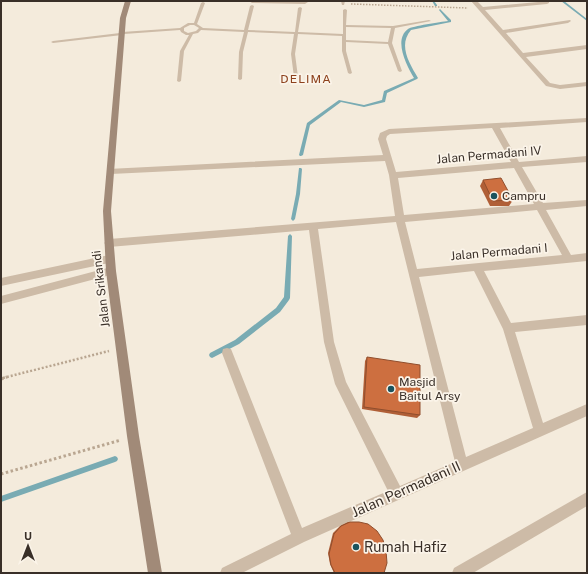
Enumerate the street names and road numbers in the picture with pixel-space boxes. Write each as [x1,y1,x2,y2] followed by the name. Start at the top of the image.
[436,143,542,167] street label: Jalan Permadani IV
[450,241,548,263] street label: Jalan Permadani I
[89,250,113,328] street label: Jalan Srikandi
[349,458,463,520] street label: Jalan Permadani II

